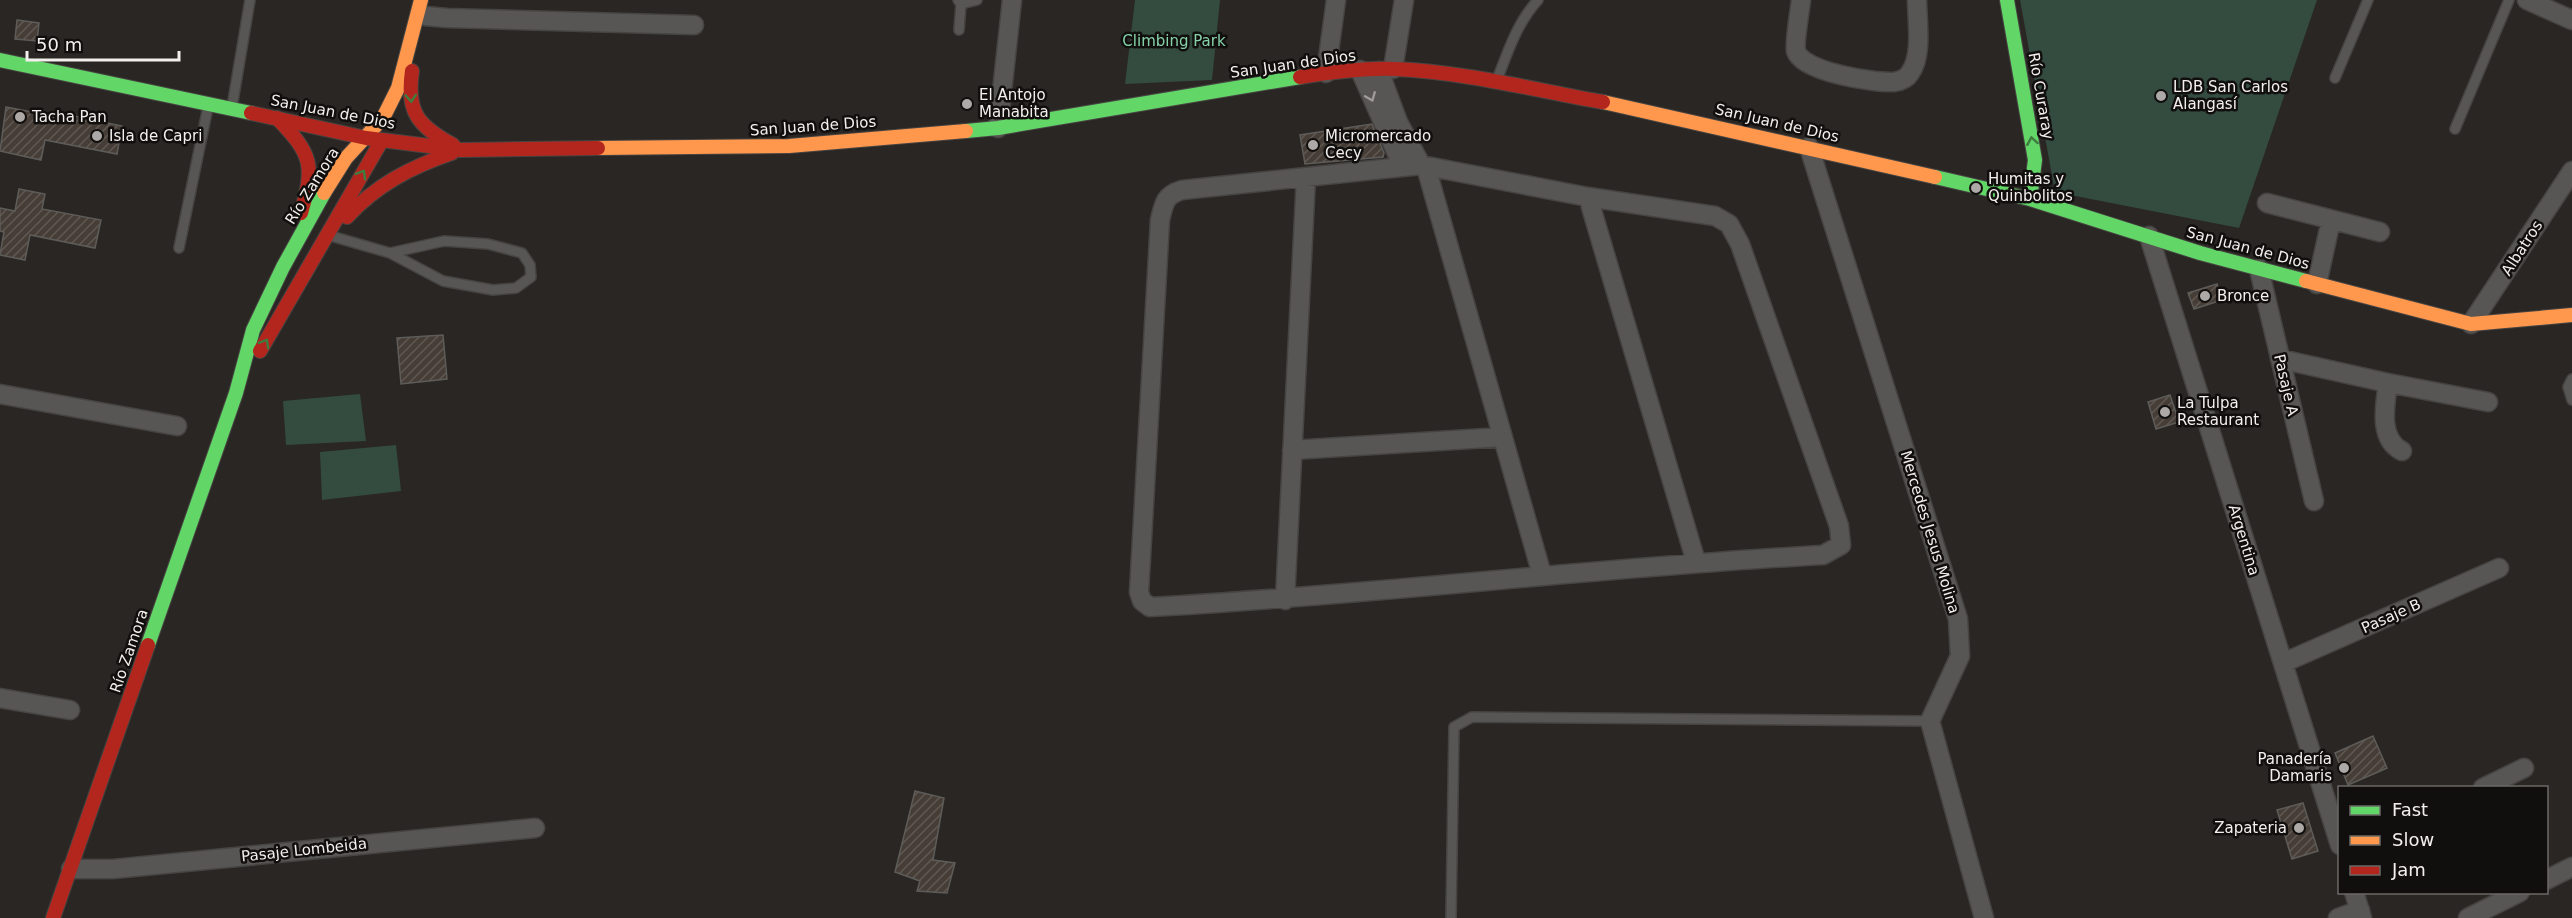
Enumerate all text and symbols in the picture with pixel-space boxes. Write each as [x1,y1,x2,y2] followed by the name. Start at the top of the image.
[27,24,178,62] scale bar
[1122,32,1226,50] park label: Climbing Park
[36,34,82,55] text: 50 m
[1229,46,1357,82] street label: San Juan de Dios
[2024,51,2058,141] street label: Río Curaray
[2173,78,2288,113] place label: LDB San Carlos Alangasí
[979,86,1049,121] place label: El Antojo Manabita
[2154,89,2168,103] marker: LDB San Carlos Alangasí
[1364,90,1376,101] one-way arrow
[269,91,397,133] street label: San Juan de Dios
[404,94,417,103] one-way arrow
[960,97,974,111] marker: El Antojo Manabita
[1713,100,1841,146] street label: San Juan de Dios
[31,108,107,126] place label: Tacha Pan
[13,110,27,124] marker: Tacha Pan
[749,113,877,139] street label: San Juan de Dios
[109,127,202,145] place label: Isla de Capri
[1325,127,1431,162] place label: Micromercado Cecy
[90,129,104,143] marker: Isla de Capri
[2026,136,2038,146] one-way arrow
[1306,138,1320,152] marker: Micromercado Cecy
[281,144,343,228] street label: Río Zamora
[355,170,366,180] one-way arrow
[1988,170,2073,205] place label: Humitas y Quinbolitos
[1969,181,1983,195] marker: Humitas y Quinbolitos
[2498,217,2546,279] street label: Albatros
[2185,223,2312,273] street label: San Juan de Dios
[2217,287,2269,305] place label: Bronce
[2198,289,2212,303] marker: Bronce
[258,339,269,349] one-way arrow
[2270,352,2302,418] street label: Pasaje A
[2177,394,2259,429] place label: La Tulpa Restaurant
[2158,405,2172,419] marker: La Tulpa Restaurant
[1897,448,1963,616] street label: Mercedes Jesus Molina
[2225,502,2263,578] street label: Argentina
[2359,595,2423,637] street label: Pasaje B
[106,607,152,695] street label: Río Zamora
[2257,750,2332,785] place label: Panadería Damaris
[2337,761,2351,775] marker: Panadería Damaris
[2338,786,2548,894] legend
[2392,799,2428,820] text: Fast
[2214,819,2287,837] place label: Zapateria
[2292,821,2306,835] marker: Zapateria
[2392,829,2434,850] text: Slow
[240,834,368,866] street label: Pasaje Lombeida
[2391,859,2426,880] text: Jam

